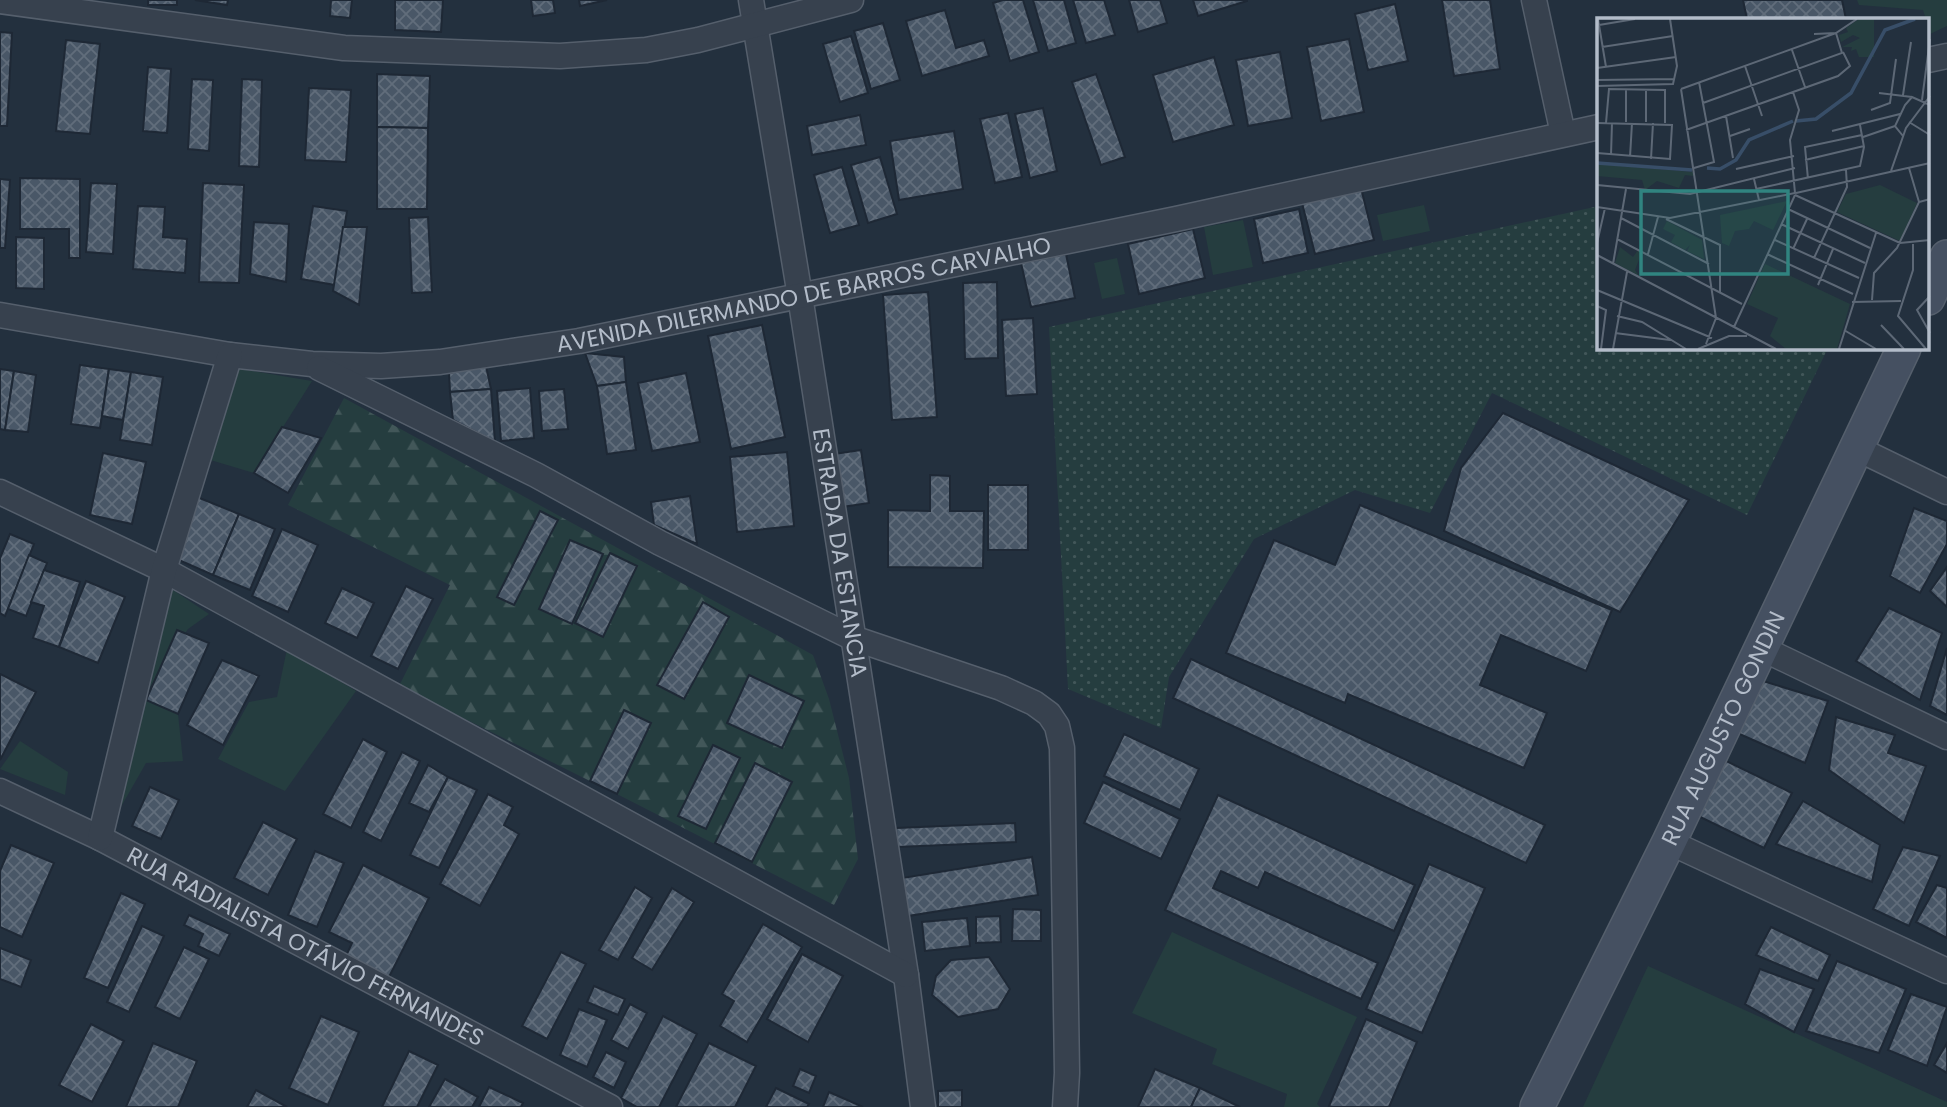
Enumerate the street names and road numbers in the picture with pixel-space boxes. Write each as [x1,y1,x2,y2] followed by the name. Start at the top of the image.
[554,229,1054,360] street label: AVENIDA DILERMANDO DE BARROS CARVALHO
[805,426,875,680] street label: ESTRADA DA ESTANCIA
[1654,606,1793,851] street label: RUA AUGUSTO GONDIN
[121,839,490,1054] street label: RUA RADIALISTA OTÁVIO FERNANDES

